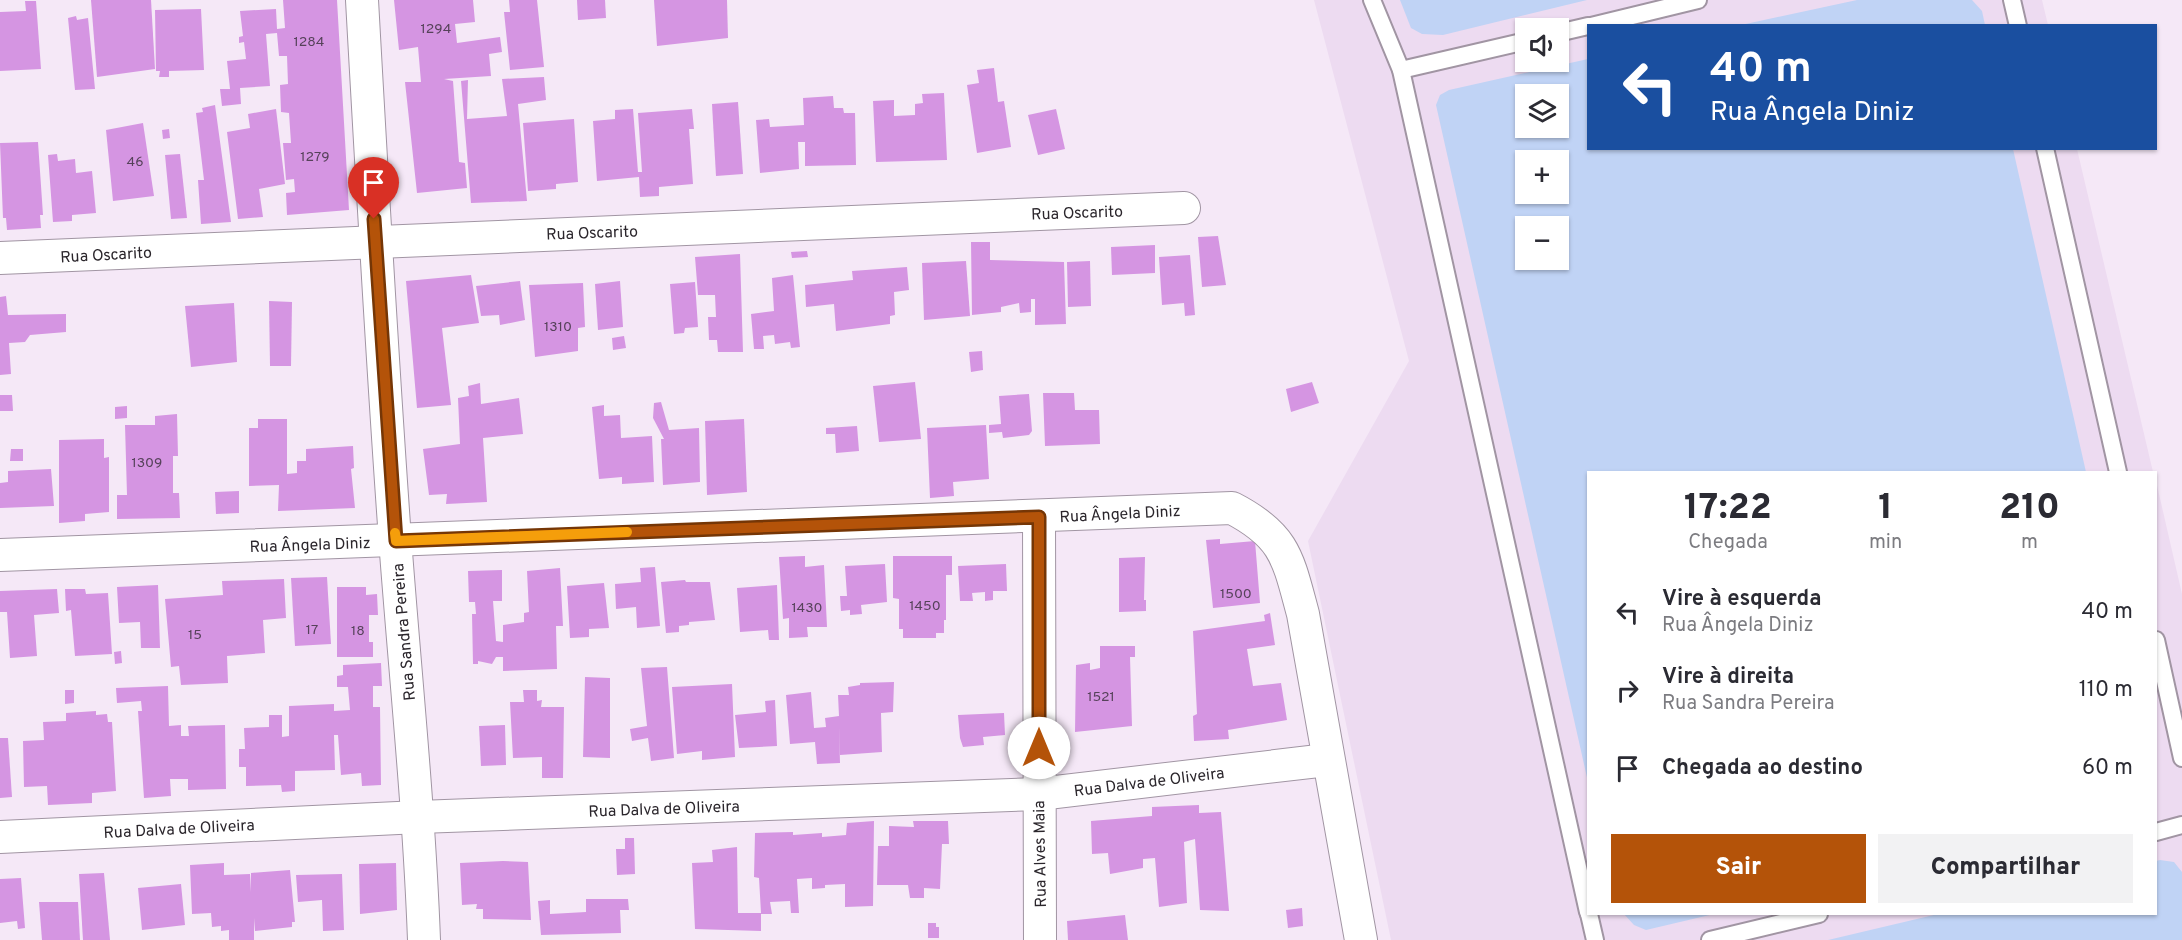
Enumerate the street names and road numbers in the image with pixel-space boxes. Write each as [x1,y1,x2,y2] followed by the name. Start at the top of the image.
[1031,202,1123,226] street label: Rua Oscarito
[546,222,638,246] street label: Rua Oscarito
[60,244,153,268] street label: Rua Oscarito
[1059,500,1181,528] street label: Rua Ângela Diniz
[249,532,371,558] street label: Rua Ângela Diniz
[389,562,421,701] street label: Rua Sandra Pereira
[1073,764,1226,802] street label: Rua Dalva de Oliveira
[588,797,740,823] street label: Rua Dalva de Oliveira
[1030,800,1052,908] street label: Rua Alves Maia
[103,816,255,844] street label: Rua Dalva de Oliveira

